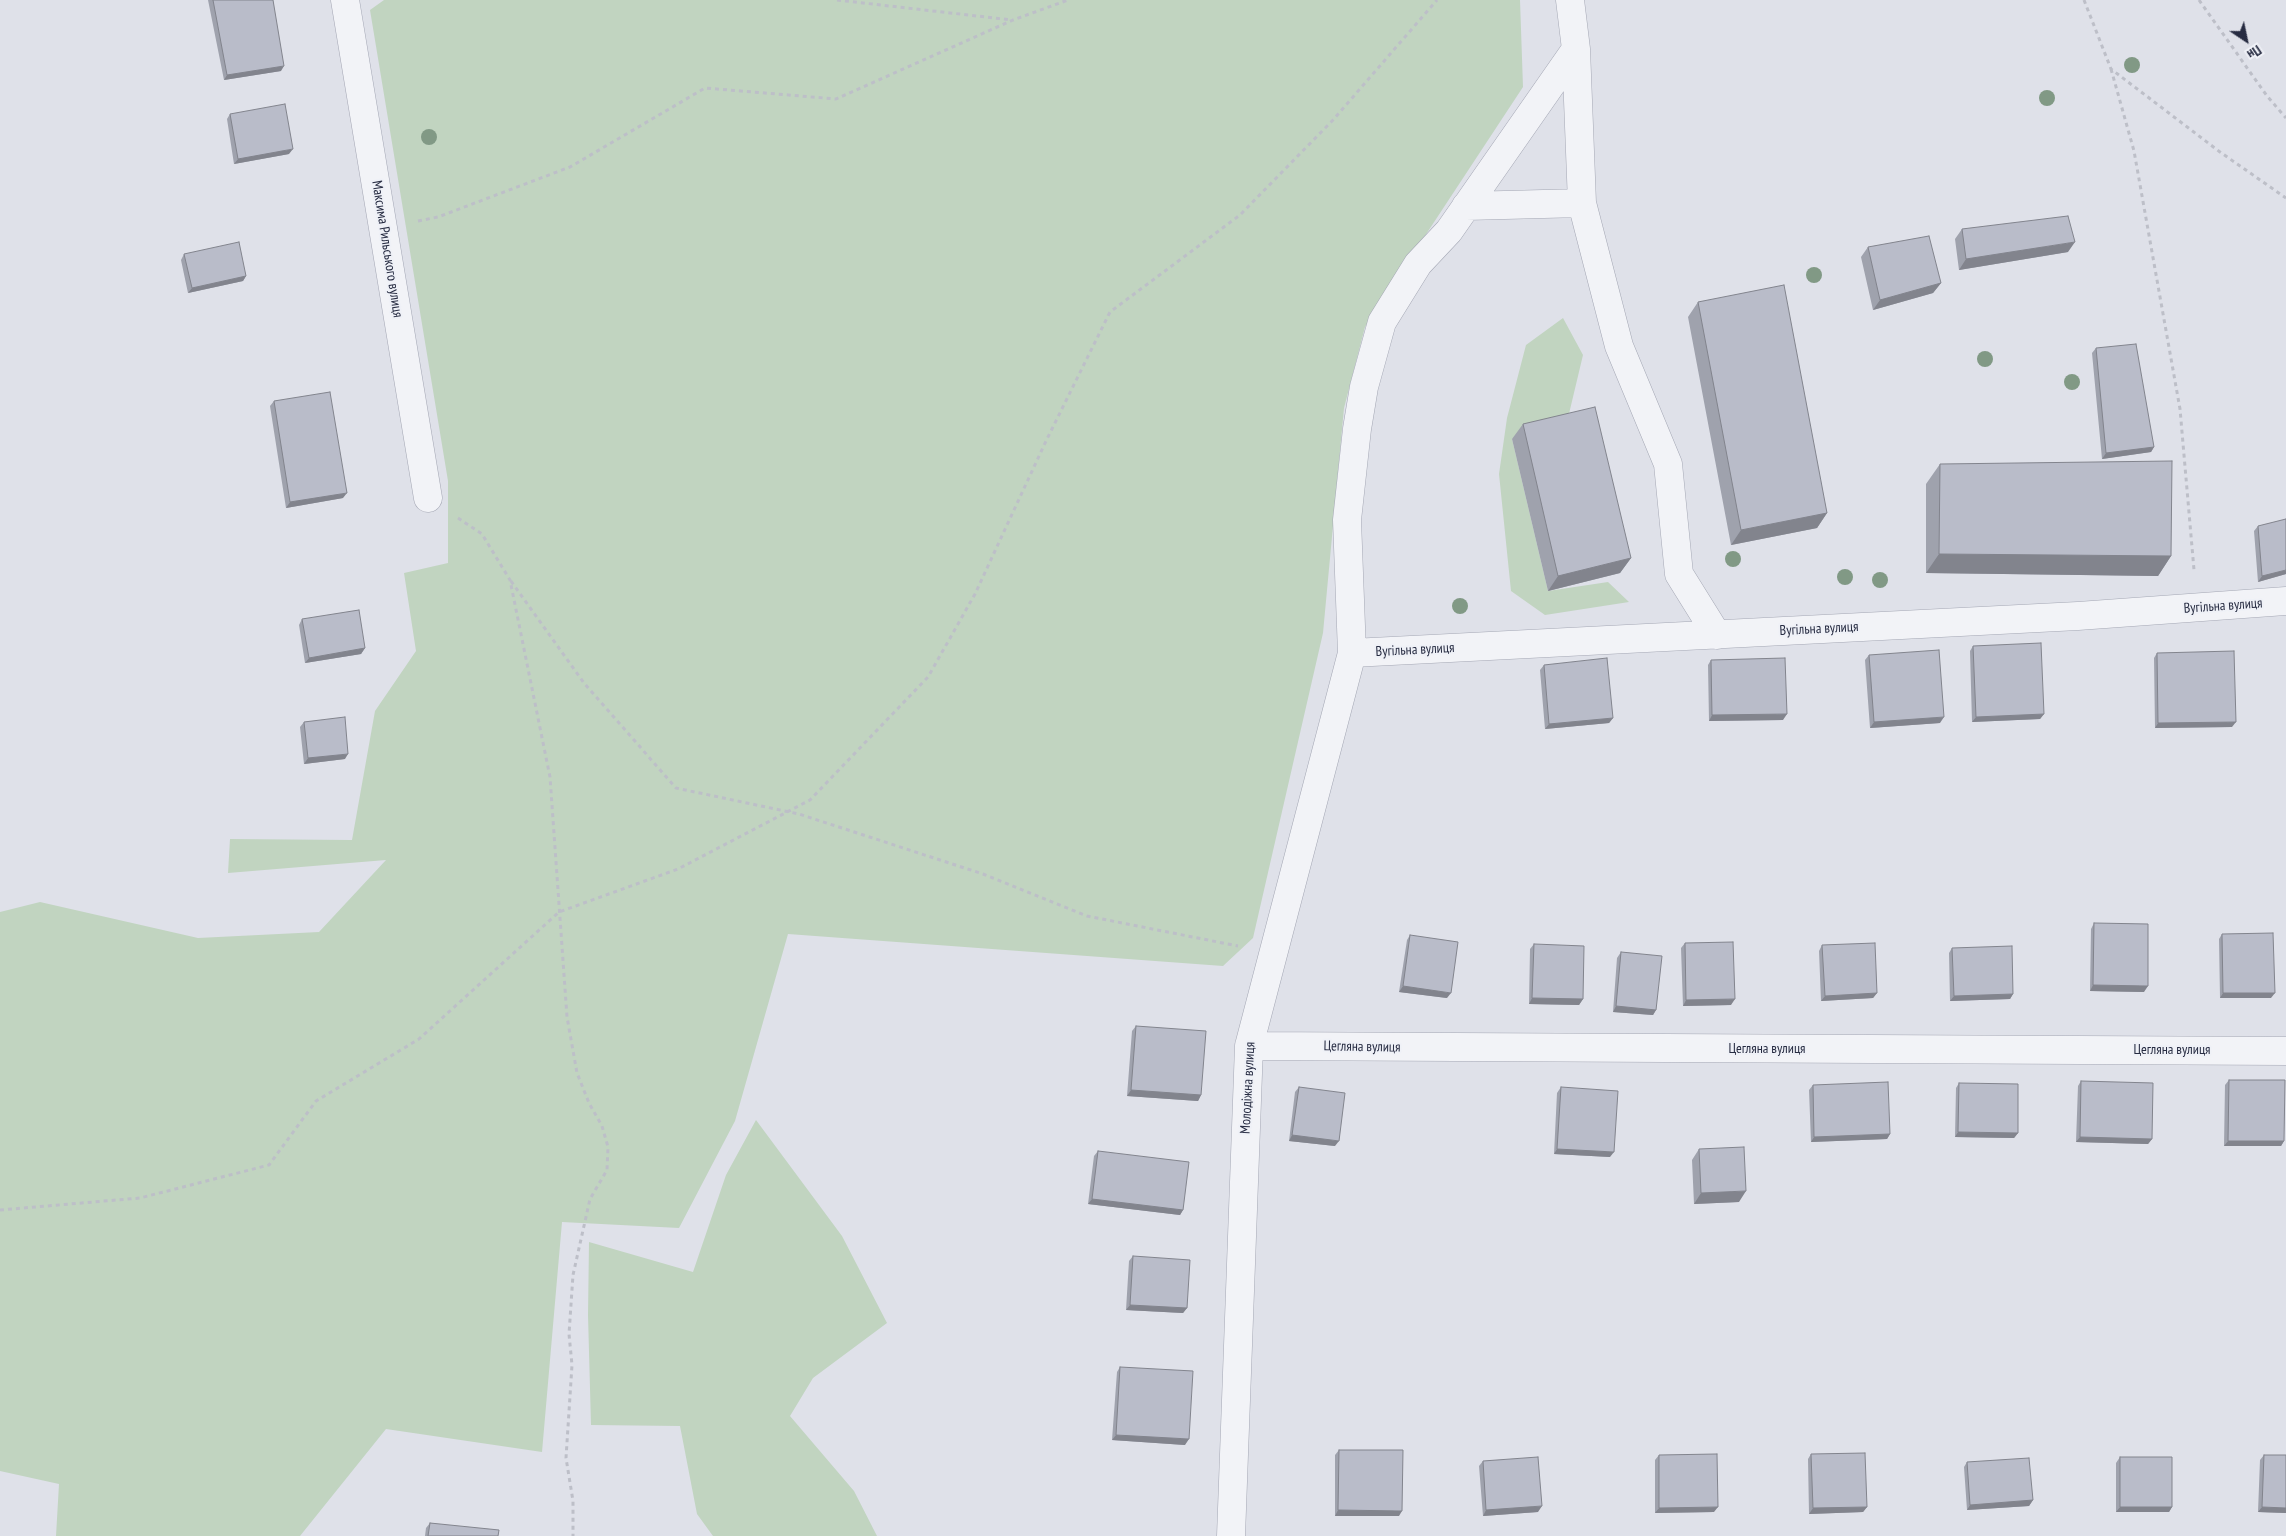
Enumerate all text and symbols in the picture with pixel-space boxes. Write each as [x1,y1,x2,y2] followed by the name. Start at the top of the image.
[2221,15,2271,65] north arrow
[2244,41,2265,64] text: Пн
[368,179,406,319] street label: Максима Рильського вулиця
[2183,595,2263,617] street label: Вугільна вулиця
[1779,619,1859,639] street label: Вугільна вулиця
[1375,640,1455,660] street label: Вугільна вулиця
[1323,1038,1401,1056] street label: Цегляна вулиця
[1728,1041,1806,1057] street label: Цегляна вулиця
[1237,1042,1259,1134] street label: Молодіжна вулиця
[2133,1042,2211,1058] street label: Цегляна вулиця

